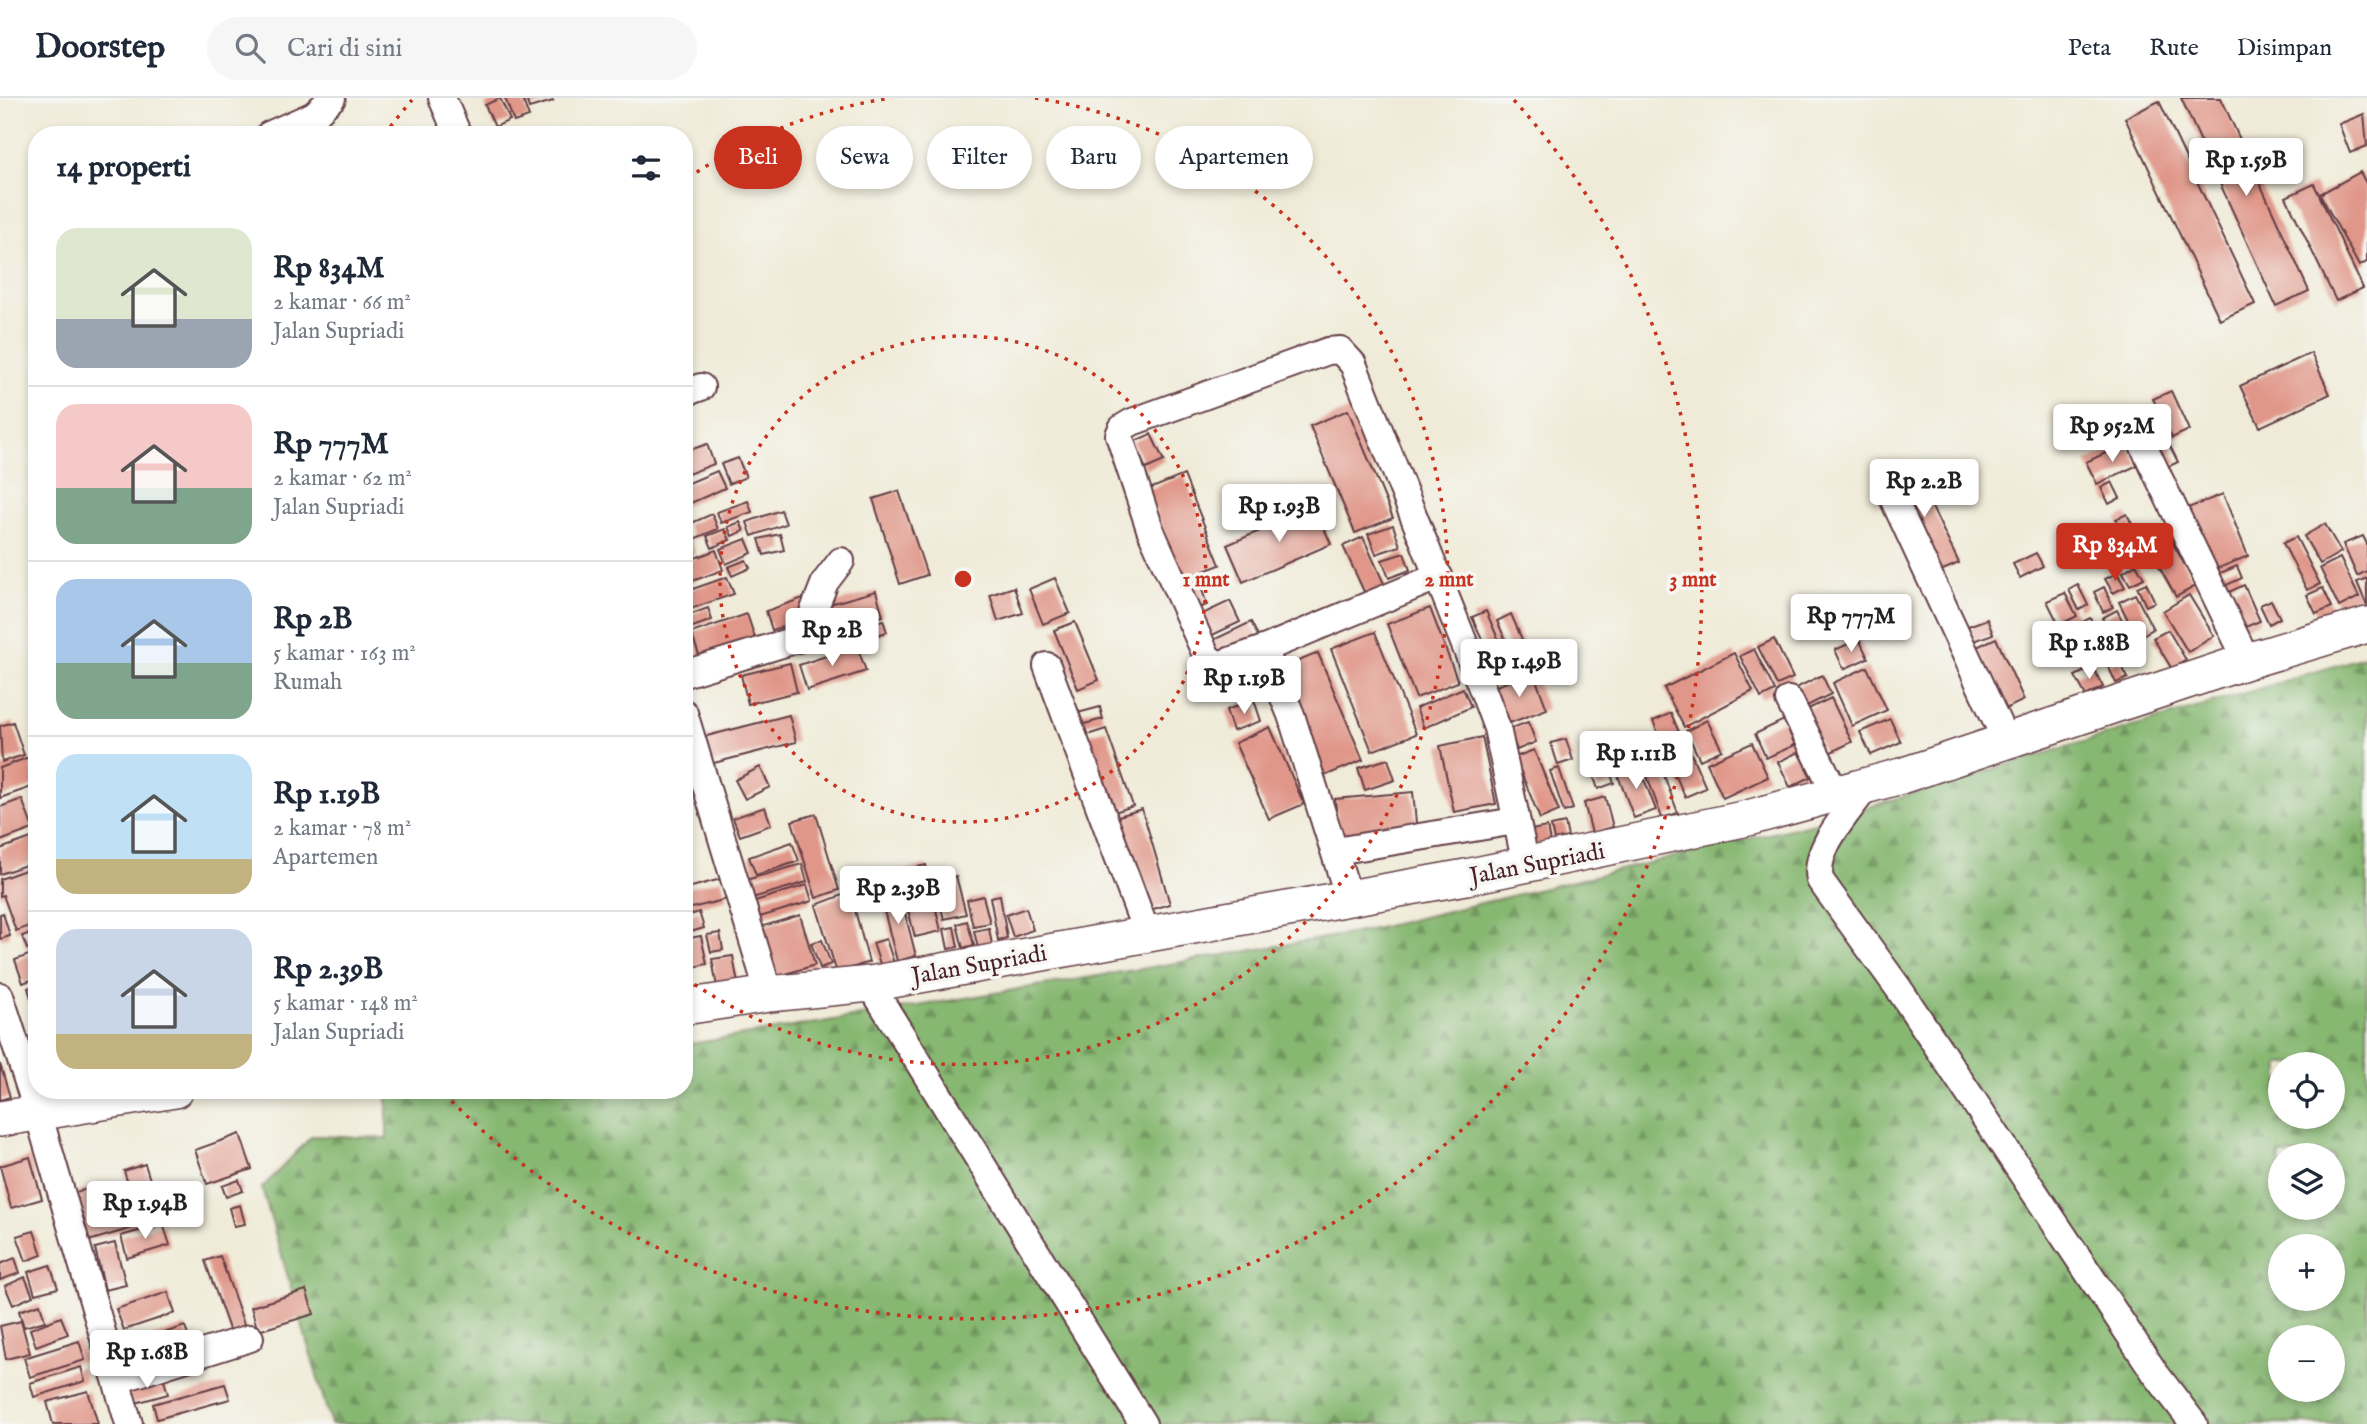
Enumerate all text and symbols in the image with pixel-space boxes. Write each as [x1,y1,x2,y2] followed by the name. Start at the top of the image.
[207,17,697,80] search box
[35,27,165,69] text: Doorstep
[231,29,269,67] icon: search
[287,32,402,65] text: Cari di sini
[2068,33,2111,64] text: Peta
[2149,33,2199,64] text: Rute
[2237,33,2332,64] text: Disimpan
[714,126,802,189] chip: Beli
[816,126,913,189] chip: Sewa
[927,126,1032,189] chip: Filter
[1046,126,1141,189] chip: Baru
[1155,126,1313,189] chip: Apartemen
[2174,139,2318,198] pin: Rp 1.59B
[2205,146,2287,175] text: Rp 1.59B
[56,149,191,187] text: 14 properti
[627,149,665,187] icon: filters
[273,250,384,288] text: Rp 834M
[112,256,196,340] icon: home
[273,288,411,317] text: 2 kamar · 66 m²
[273,317,404,346] text: Jalan Supriadi
[2047,404,2177,464] pin: Rp 952M
[2069,412,2155,441] text: Rp 952M
[273,426,389,464] text: Rp 777M
[112,432,196,516] icon: home
[1859,460,1989,519] pin: Rp 2.2B
[273,464,412,493] text: 2 kamar · 62 m²
[1886,467,1962,496] text: Rp 2.2B
[1207,484,1351,544] pin: Rp 1.93B
[1238,492,1320,521] text: Rp 1.93B
[273,493,404,522] text: Jalan Supriadi
[2050,524,2180,583] pin: Rp 834M
[2072,531,2158,560] text: Rp 834M
[951,567,975,591] centre of rings
[1183,567,1230,594] text: 1 mnt
[1425,567,1474,594] text: 2 mnt
[1670,567,1717,594] text: 3 mnt
[1786,594,1916,654] pin: Rp 777M
[273,601,352,639] text: Rp 2B
[1807,602,1895,631] text: Rp 777M
[112,607,196,691] icon: home
[783,608,881,668] pin: Rp 2B
[802,616,862,645] text: Rp 2B
[2017,622,2161,681] pin: Rp 1.88B
[2048,629,2130,658] text: Rp 1.88B
[273,639,416,668] text: 5 kamar · 163 m²
[1447,640,1591,699] pin: Rp 1.49B
[1476,647,1562,676] text: Rp 1.49B
[1172,656,1316,716] pin: Rp 1.19B
[1203,664,1285,693] text: Rp 1.19B
[273,668,342,697] text: Rumah
[1564,732,1708,791] pin: Rp 1.11B
[1596,739,1676,768] text: Rp 1.11B
[273,776,380,814] text: Rp 1.19B
[112,782,196,866] icon: home
[273,814,411,843] text: 2 kamar · 78 m²
[1464,836,1607,893] street label: Jalan Supriadi
[273,843,378,872] text: Apartemen
[826,866,970,926] pin: Rp 2.39B
[856,874,940,903] text: Rp 2.39B
[906,938,1049,993] street label: Jalan Supriadi
[273,951,383,989] text: Rp 2.39B
[112,957,196,1041] icon: home
[273,989,418,1018] text: 5 kamar · 148 m²
[273,1018,404,1047] text: Jalan Supriadi
[2268,1052,2345,1402] map controls
[2268,1052,2345,1129] button: locate
[2268,1143,2345,1220] button: layers
[73,1182,217,1241] pin: Rp 1.94B
[103,1189,187,1218] text: Rp 1.94B
[2268,1234,2345,1311] button: +
[2268,1325,2345,1402] button: −
[75,1330,219,1390] pin: Rp 1.68B
[106,1338,188,1367] text: Rp 1.68B

